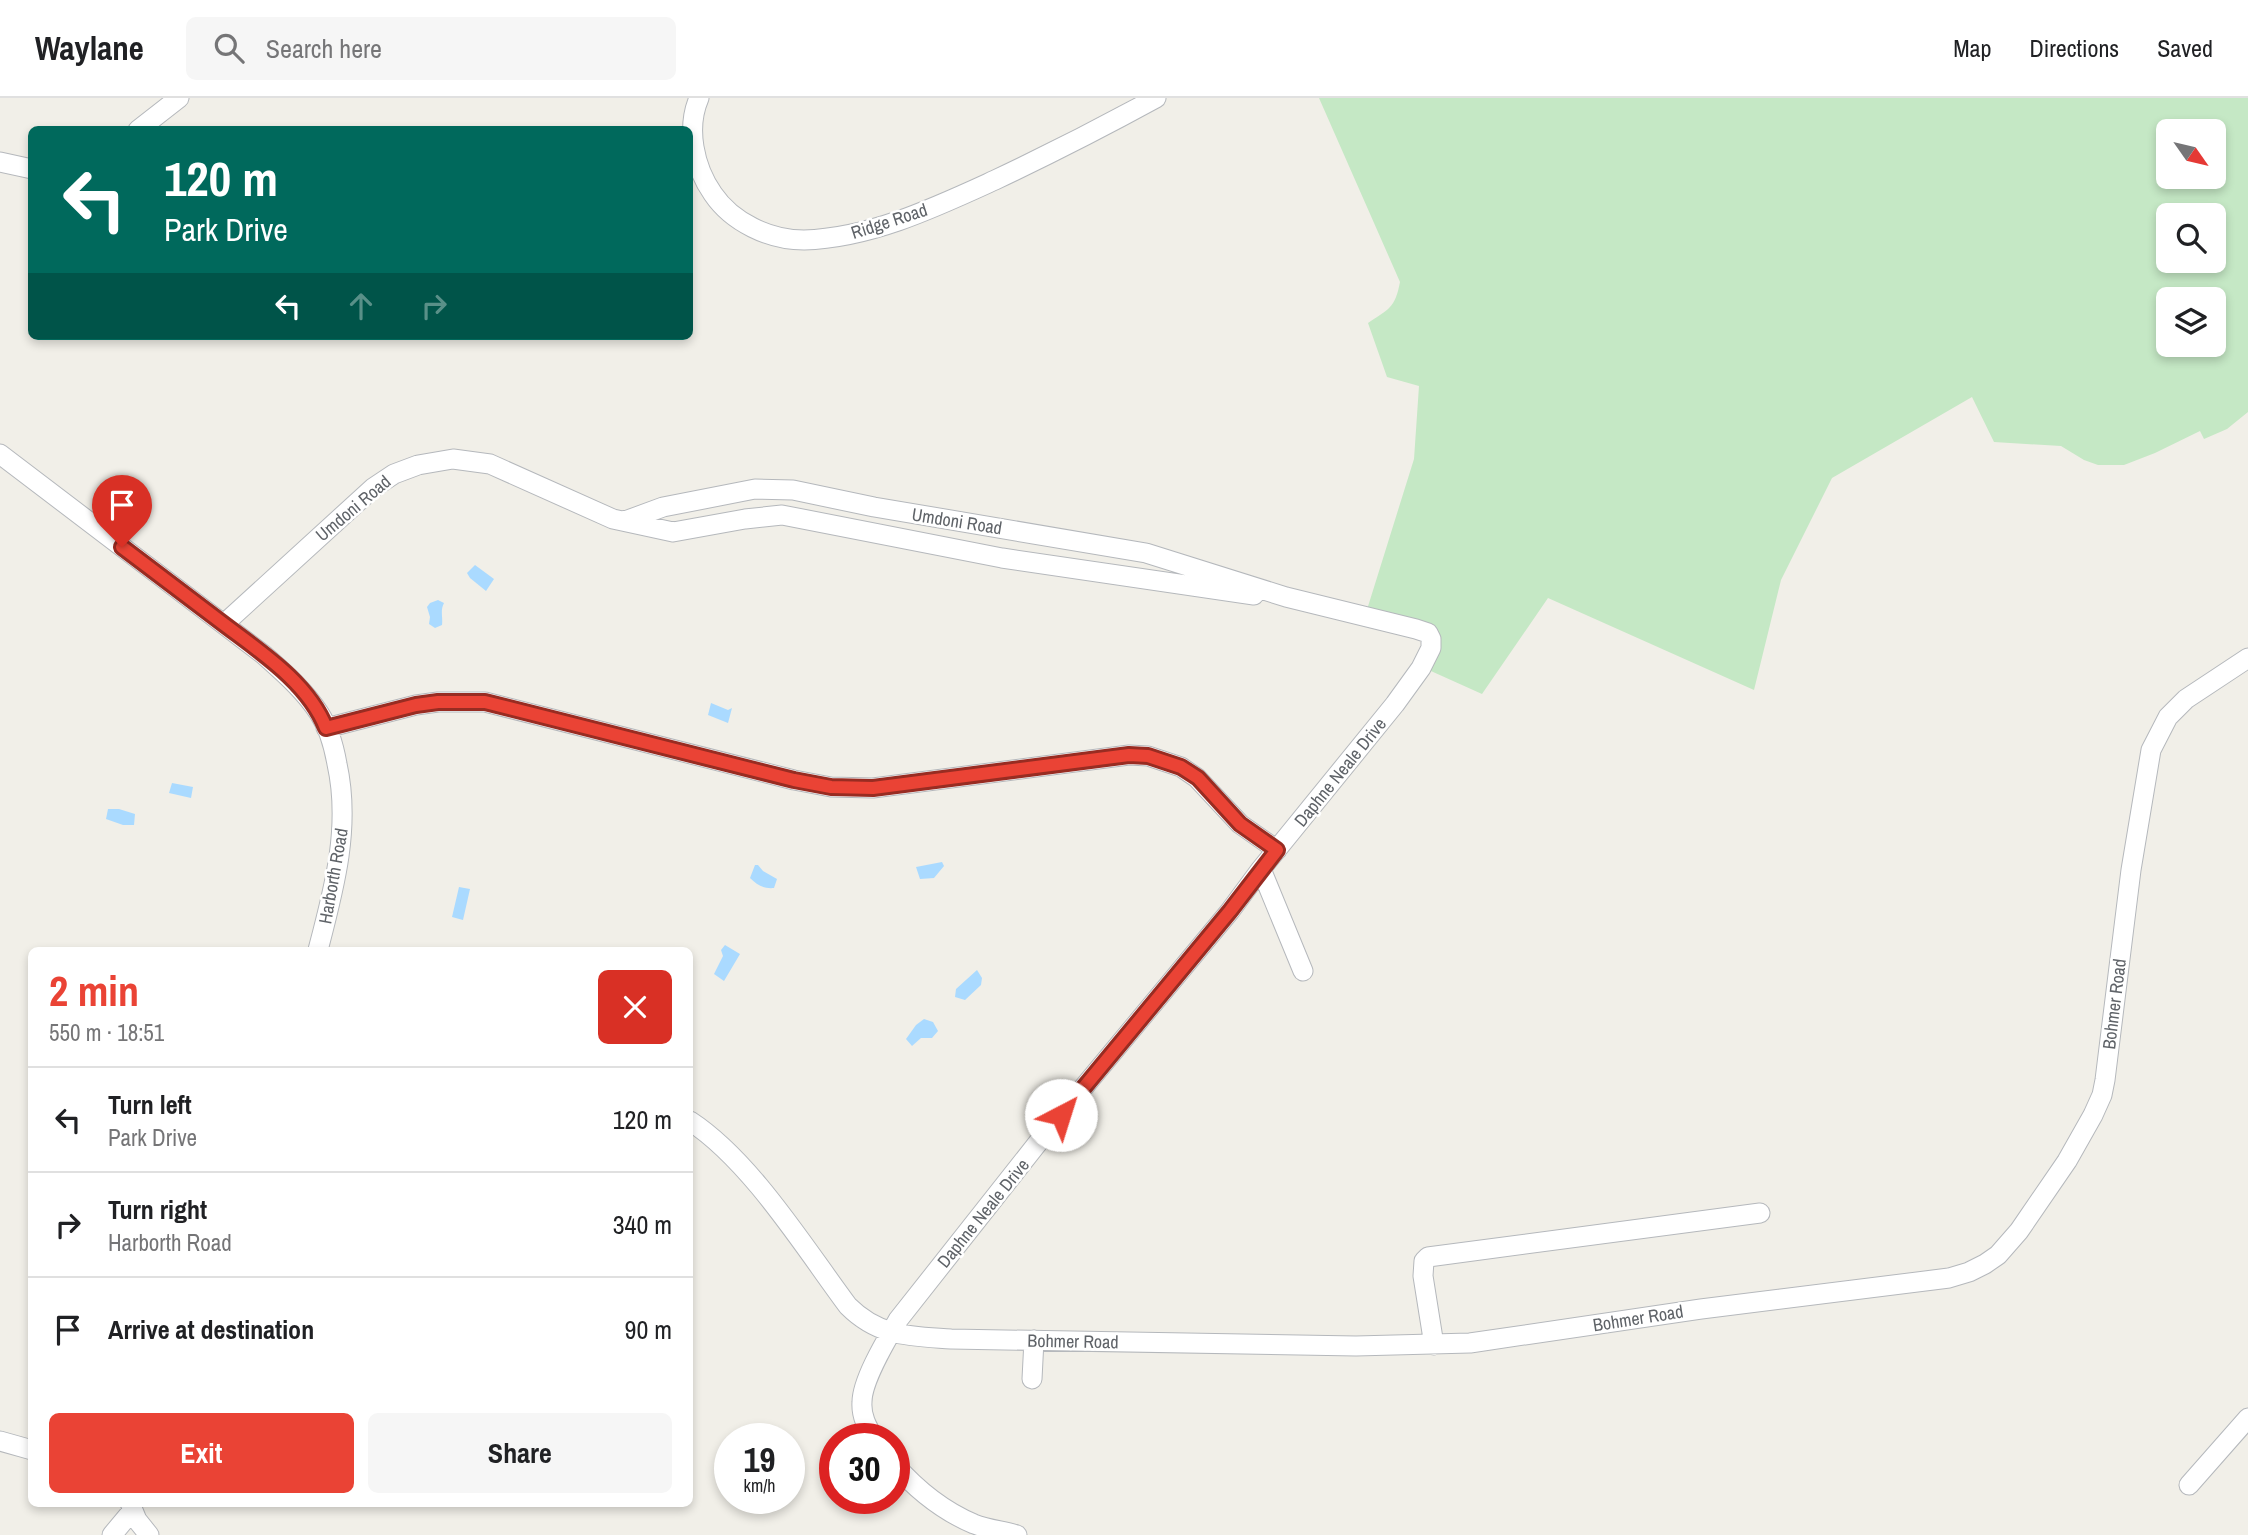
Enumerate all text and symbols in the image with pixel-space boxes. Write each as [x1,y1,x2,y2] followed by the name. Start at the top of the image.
[186,17,676,80] search box
[35,26,144,70] text: Waylane
[210,29,248,67] icon: search
[266,31,382,66] text: Search here
[1953,32,1991,64] text: Map
[2029,32,2119,64] text: Directions
[2157,32,2213,64] text: Saved
[2156,119,2226,189] north arrow
[2156,119,2226,357] map controls
[164,145,278,211] text: 120 m
[49,154,140,245] icon: left
[848,197,930,245] street label: Ridge Road
[2156,203,2226,273] button: search
[164,208,288,251] text: Park Drive
[269,287,307,325] icon: left
[342,287,380,325] icon: ahead
[415,287,453,325] icon: right
[2156,287,2226,357] button: layers
[310,469,396,547] street label: Umdoni Road
[92,475,152,547] pin
[103,486,141,524] icon: arrive
[910,502,1004,540] street label: Umdoni Road
[1288,712,1392,832] street label: Daphne Neale Drive
[312,826,354,926] street label: Harborth Road
[2096,957,2132,1051] street label: Bohmer Road
[49,963,139,1019] text: 2 min
[598,970,672,1044] button: close
[49,1017,164,1048] text: 550 m · 18:51
[1024,1078,1098,1152] position arrow
[108,1087,192,1122] text: Turn left
[49,1101,87,1139] icon: left
[613,1102,672,1137] text: 120 m
[108,1122,197,1153] text: Park Drive
[931,1153,1035,1273] street label: Daphne Neale Drive
[108,1192,207,1227] text: Turn right
[49,1206,87,1244] icon: right
[613,1207,672,1242] text: 340 m
[108,1227,232,1258] text: Harborth Road
[1591,1299,1685,1337] street label: Bohmer Road
[49,1311,87,1349] icon: arrive
[108,1312,314,1347] text: Arrive at destination
[625,1312,672,1347] text: 90 m
[1027,1328,1119,1354] street label: Bohmer Road
[49,1413,354,1493] button: Exit
[368,1413,672,1493] button: Share
[819,1423,910,1514] speed limit sign: 30
[744,1436,775,1483] text: 19
[744,1473,776,1498] text: km/h

